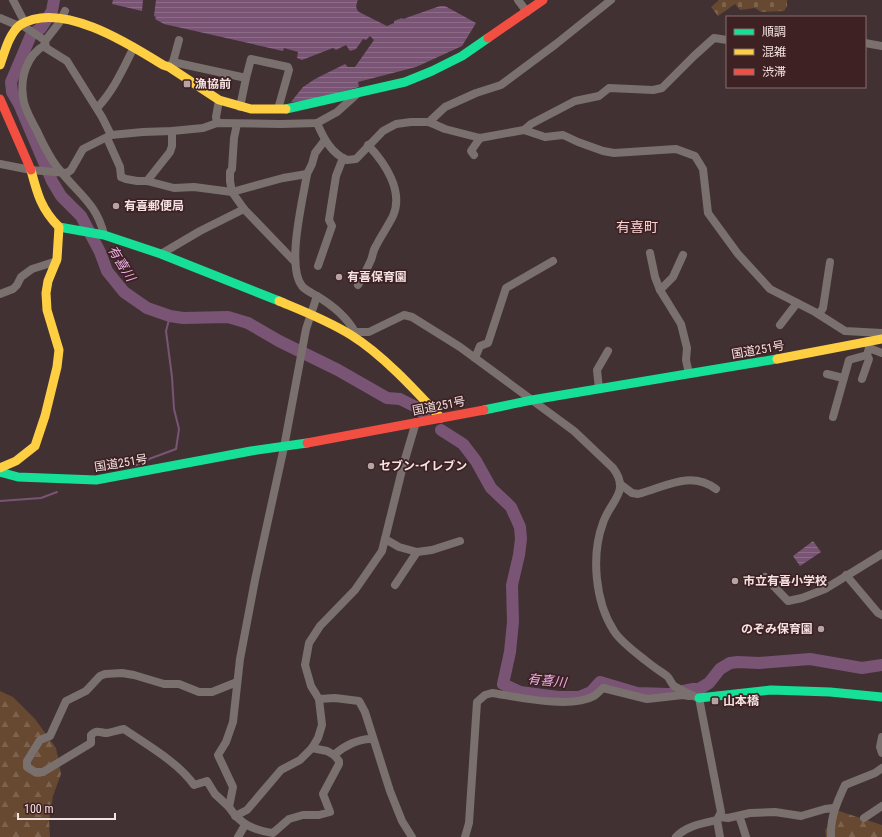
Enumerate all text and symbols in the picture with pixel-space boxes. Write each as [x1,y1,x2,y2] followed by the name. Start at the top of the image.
[726,16,866,88] legend
[762,25,786,39] text: 順調
[762,45,786,59] text: 混雑
[762,65,786,79] text: 渋滞
[195,77,231,91] place label: 漁協前
[182,79,192,89] marker: 漁協前
[124,199,184,213] place label: 有喜郵便局
[111,201,121,211] marker: 有喜郵便局
[616,219,658,235] district label: 有喜町
[105,243,139,285] water label: 有喜川
[347,270,407,284] place label: 有喜保育園
[334,272,344,282] marker: 有喜保育園
[730,338,786,362] street label: 国道251号
[411,394,467,418] street label: 国道251号
[93,452,149,474] street label: 国道251号
[379,459,467,473] place label: セブン-イレブン
[366,461,376,471] marker: セブン-イレブン
[743,574,827,588] place label: 市立有喜小学校
[730,576,740,586] marker: 市立有喜小学校
[741,622,813,636] place label: のぞみ保育園
[816,624,826,634] marker: のぞみ保育園
[527,671,569,690] water label: 有喜川
[723,694,760,708] place label: 山本橋
[710,696,720,706] marker: 山本橋
[18,795,115,821] scale bar
[24,802,54,816] text: 100 m

